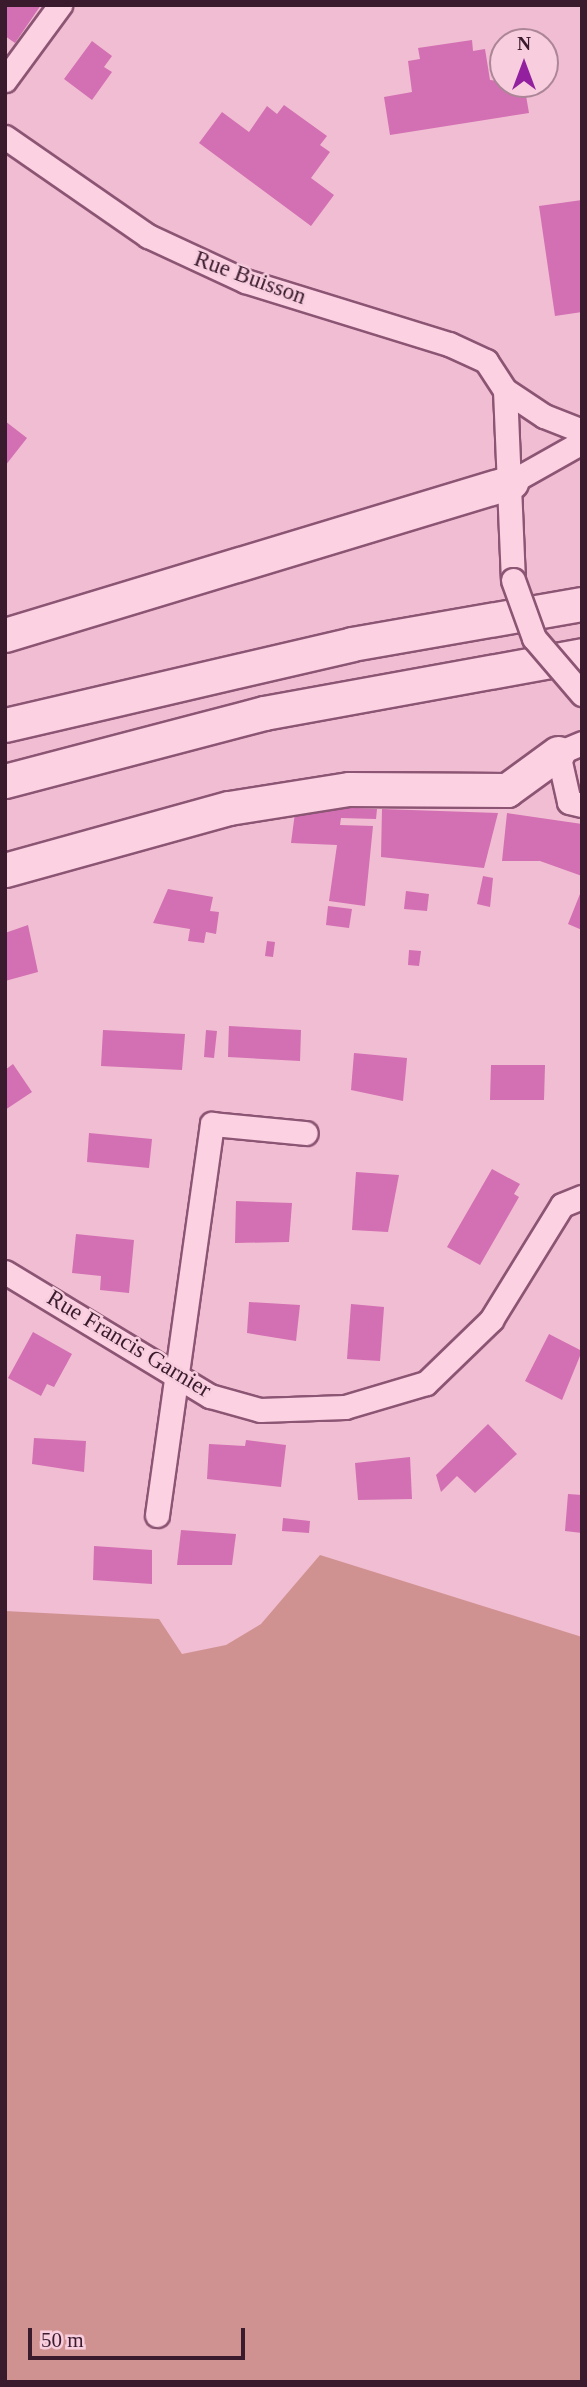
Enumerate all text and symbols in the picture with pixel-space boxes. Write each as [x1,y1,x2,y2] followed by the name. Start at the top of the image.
[489,28,559,98] north arrow
[517,33,531,54] text: N
[190,245,310,311] street label: Rue Buisson
[42,1284,216,1404] street label: Rue Francis Garnier
[32,2314,248,2358] scale bar
[41,2328,84,2352] text: 50 m

